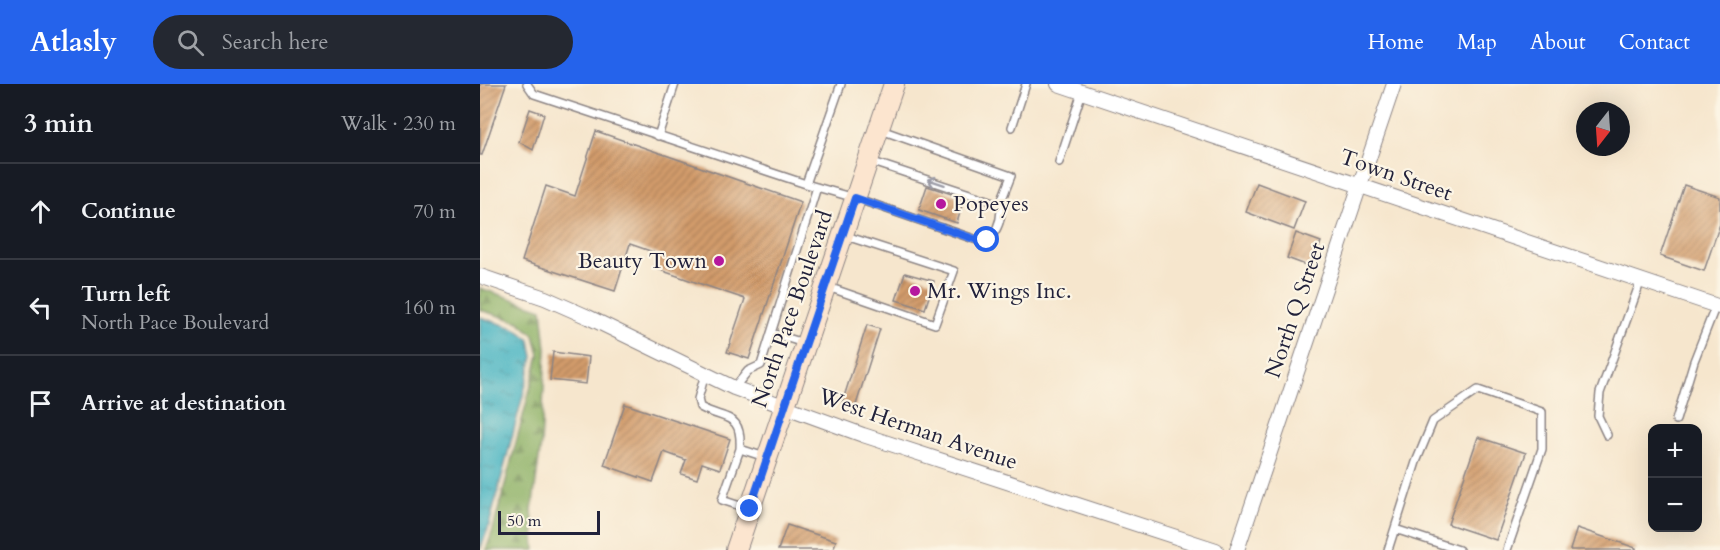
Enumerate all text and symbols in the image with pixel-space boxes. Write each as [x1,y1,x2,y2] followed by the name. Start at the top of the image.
[153,15,573,69] search box
[30,23,117,61] text: Atlasly
[174,26,207,59] icon: search
[222,27,328,57] text: Search here
[1368,28,1424,57] text: Home
[1457,28,1497,57] text: Map
[1530,28,1586,57] text: About
[1619,28,1690,57] text: Contact
[1576,102,1630,156] north arrow
[24,106,93,141] text: 3 min
[341,110,456,137] text: Walk · 230 m
[1336,142,1456,208] street label: Town Street
[927,176,946,187] one-way arrow
[953,189,1029,219] place label: Popeyes
[24,195,57,228] icon: ahead
[81,196,176,226] text: Continue
[934,197,948,211] marker: Popeyes
[413,198,456,225] text: 70 m
[744,206,840,412] street label: North Pace Boulevard
[973,226,999,252] route start
[1258,238,1332,382] street label: North Q Street
[578,246,707,276] place label: Beauty Town
[712,254,726,268] marker: Beauty Town
[927,276,1071,306] place label: Mr. Wings Inc.
[81,279,170,309] text: Turn left
[908,284,922,298] marker: Mr. Wings Inc.
[24,291,57,324] icon: left
[403,294,456,321] text: 160 m
[81,309,269,336] text: North Pace Boulevard
[813,381,1022,477] street label: West Herman Avenue
[24,387,57,420] icon: arrive
[81,388,286,418] text: Arrive at destination
[1648,424,1702,532] map controls
[1648,424,1702,478] button: +
[1648,478,1702,532] button: −
[736,495,762,521] route end
[498,508,600,536] scale bar
[507,510,541,532] text: 50 m

